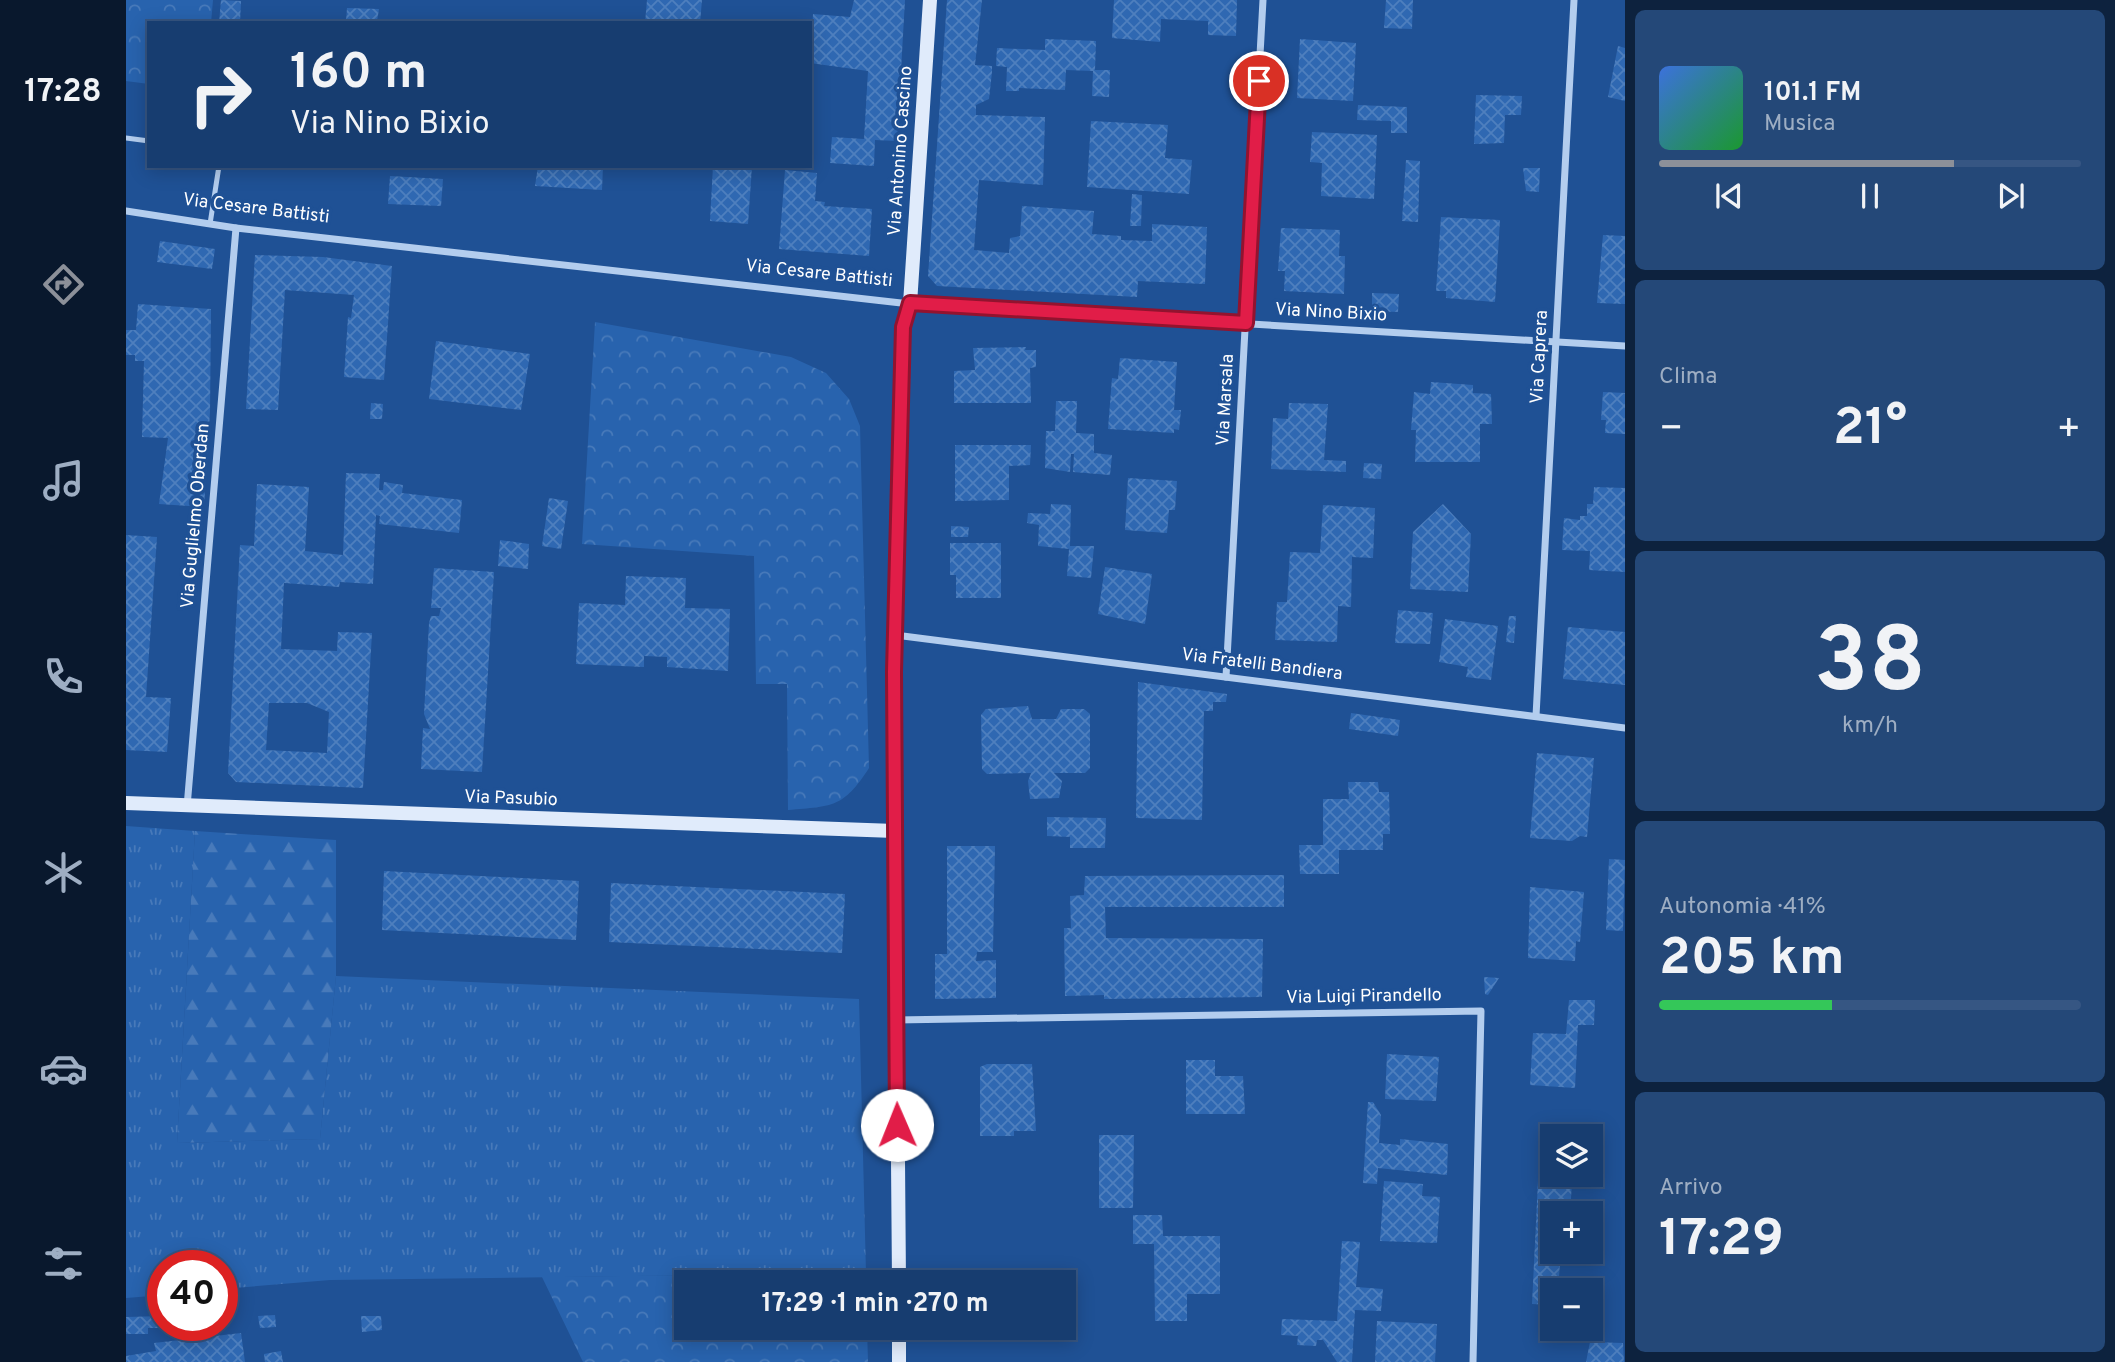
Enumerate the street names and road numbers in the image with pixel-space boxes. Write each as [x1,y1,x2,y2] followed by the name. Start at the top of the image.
[884,65,918,237] street label: Via Antonino Cascino
[181,189,331,229] street label: Via Cesare Battisti
[744,255,894,293] street label: Via Cesare Battisti
[1274,299,1388,327] street label: Via Nino Bixio
[1526,309,1554,405] street label: Via Caprera
[1212,353,1240,447] street label: Via Marsala
[176,422,216,610] street label: Via Guglielmo Oberdan
[1180,644,1344,686] street label: Via Fratelli Bandiera
[464,786,558,812] street label: Via Pasubio
[1286,984,1442,1010] street label: Via Luigi Pirandello

